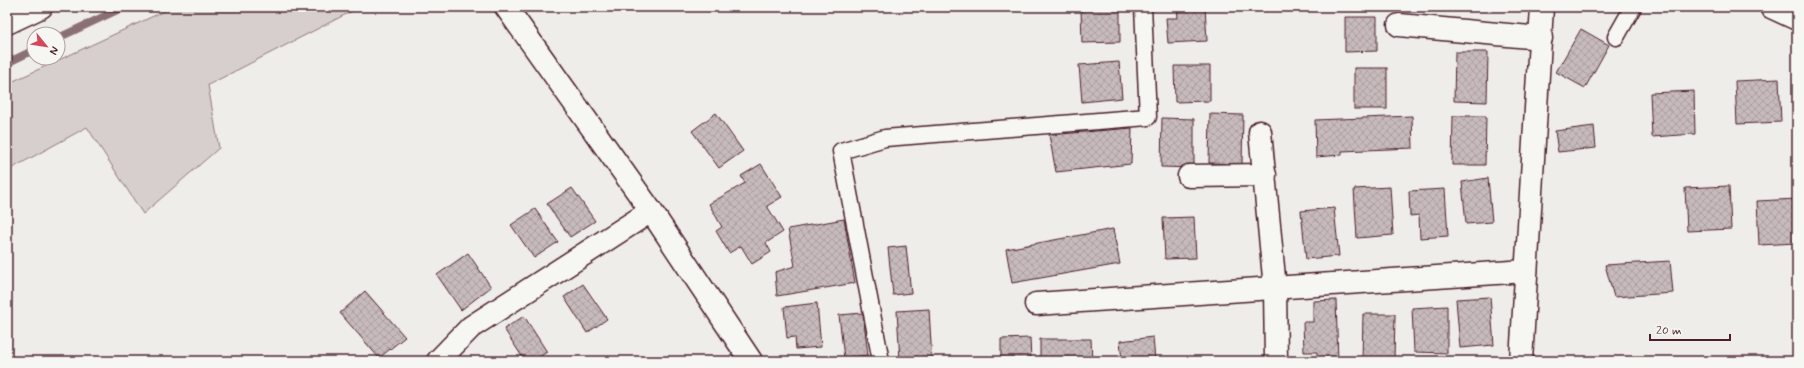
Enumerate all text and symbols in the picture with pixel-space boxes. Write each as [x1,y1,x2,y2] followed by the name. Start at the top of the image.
[26,26,66,66] north arrow
[46,44,62,57] text: N
[1650,316,1730,342] scale bar
[1656,323,1682,339] text: 20 m

